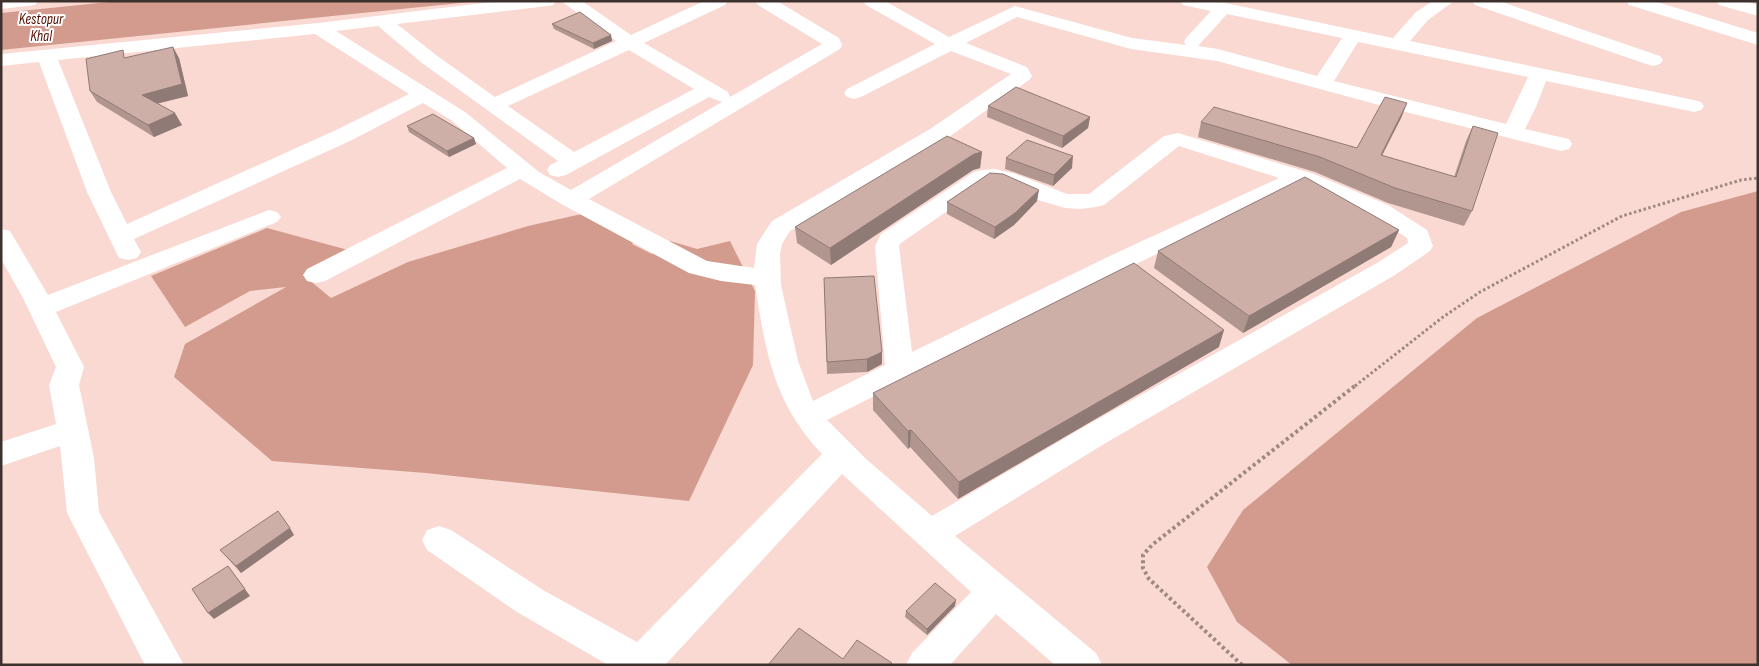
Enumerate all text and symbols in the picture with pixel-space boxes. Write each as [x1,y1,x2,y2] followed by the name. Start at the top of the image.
[19,10,64,46] water label: Kestopur Khal

